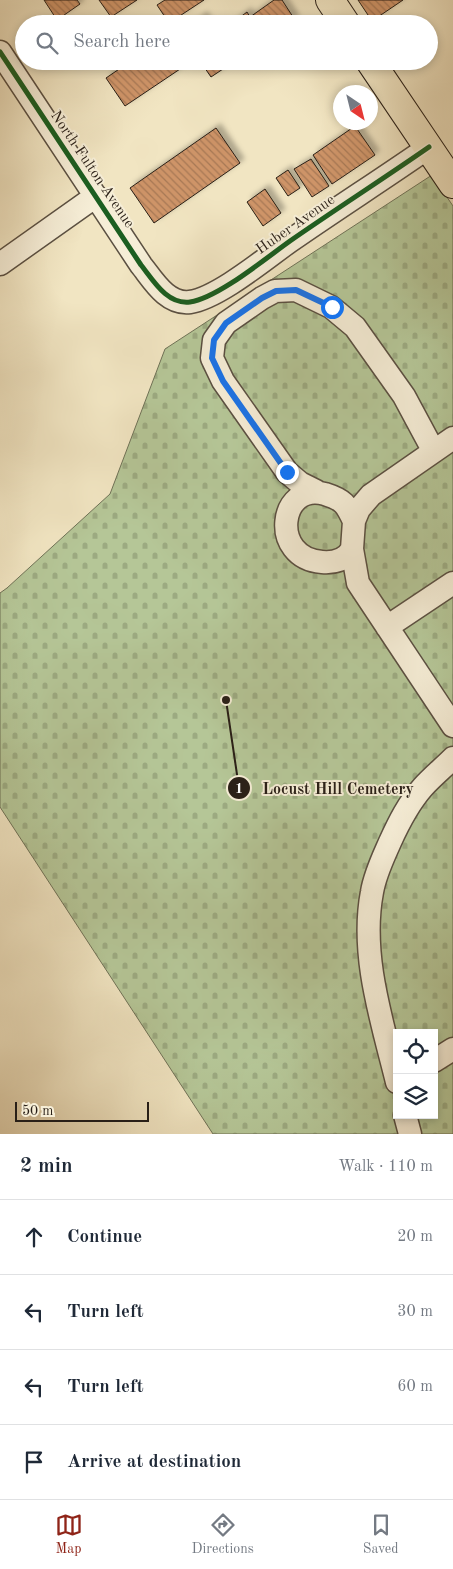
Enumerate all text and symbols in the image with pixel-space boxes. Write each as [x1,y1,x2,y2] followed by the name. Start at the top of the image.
[15,15,438,70] search box
[33,29,61,57] icon: search
[73,33,170,52] text: Search here
[333,85,378,130] north arrow
[47,109,136,231] street label: North Fulton Avenue
[254,193,338,258] street label: Huber Avenue
[321,296,344,319] route start
[276,461,299,484] route end
[227,772,423,803] callout: Locust Hill Cemetery
[235,782,243,797] text: 1
[262,782,414,798] text: Locust Hill Cemetery
[393,1029,438,1119] map controls
[393,1029,438,1074] button: locate
[393,1074,438,1119] button: layers
[15,1099,149,1122] scale bar
[22,1104,53,1118] text: 50 m
[20,1156,73,1177] text: 2 min
[338,1159,433,1175] text: Walk · 110 m
[20,1223,48,1251] icon: ahead
[67,1228,142,1247] text: Continue
[397,1229,433,1245] text: 20 m
[20,1298,48,1326] icon: left
[67,1303,144,1322] text: Turn left
[397,1304,433,1320] text: 30 m
[20,1373,48,1401] icon: left
[67,1378,144,1397] text: Turn left
[397,1379,433,1395] text: 60 m
[20,1448,48,1476] icon: arrive
[67,1453,241,1472] text: Arrive at destination
[55,1511,83,1558] tab: Map
[192,1511,254,1558] tab: Directions
[363,1511,398,1558] tab: Saved

